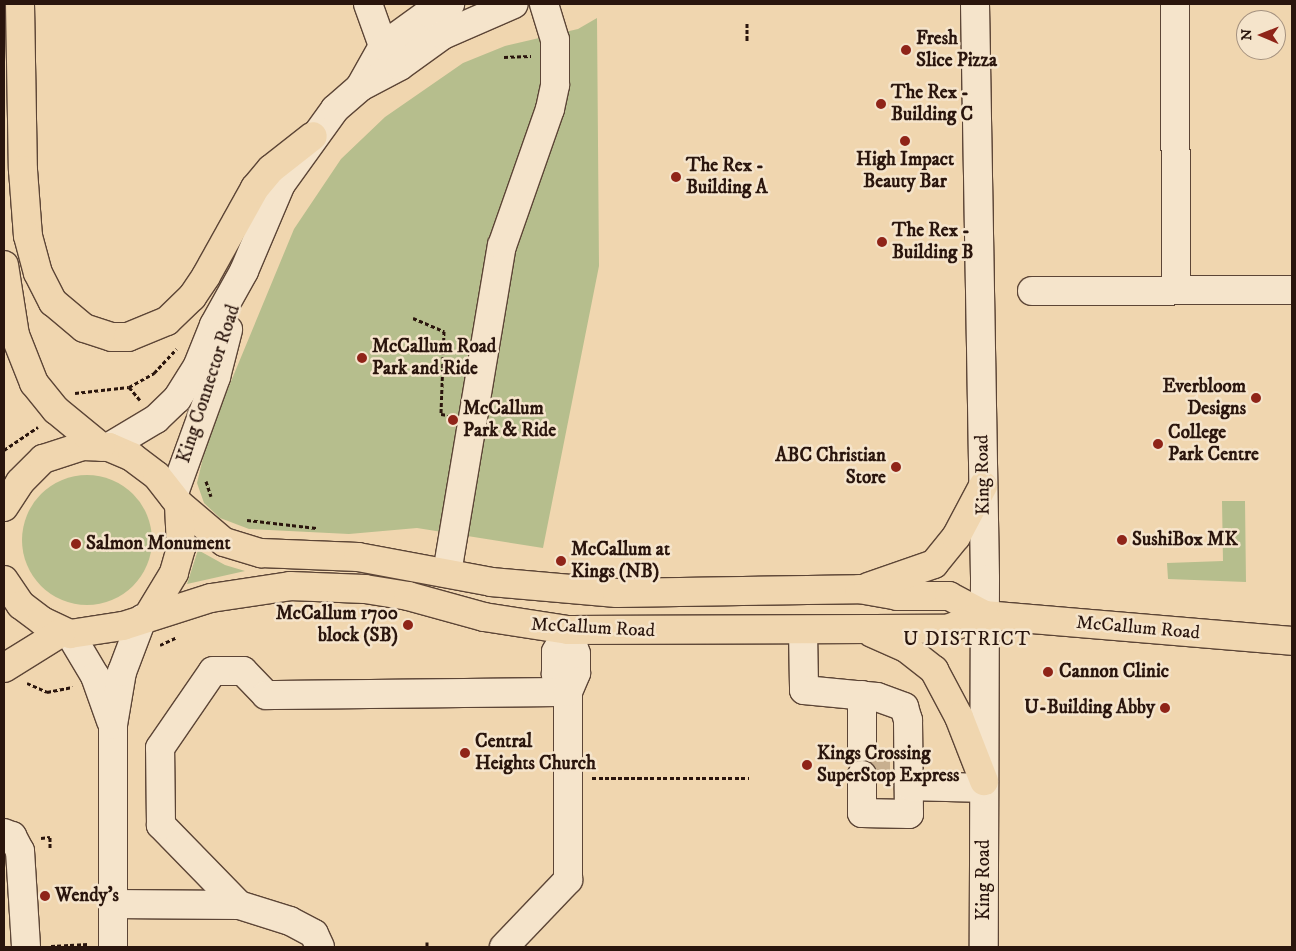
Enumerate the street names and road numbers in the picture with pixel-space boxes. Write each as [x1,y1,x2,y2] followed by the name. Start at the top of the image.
[173,302,245,466] street label: King Connector Road
[971,434,995,516] street label: King Road
[1075,611,1201,645] street label: McCallum Road
[530,613,656,643] street label: McCallum Road
[973,840,995,920] street label: King Road

